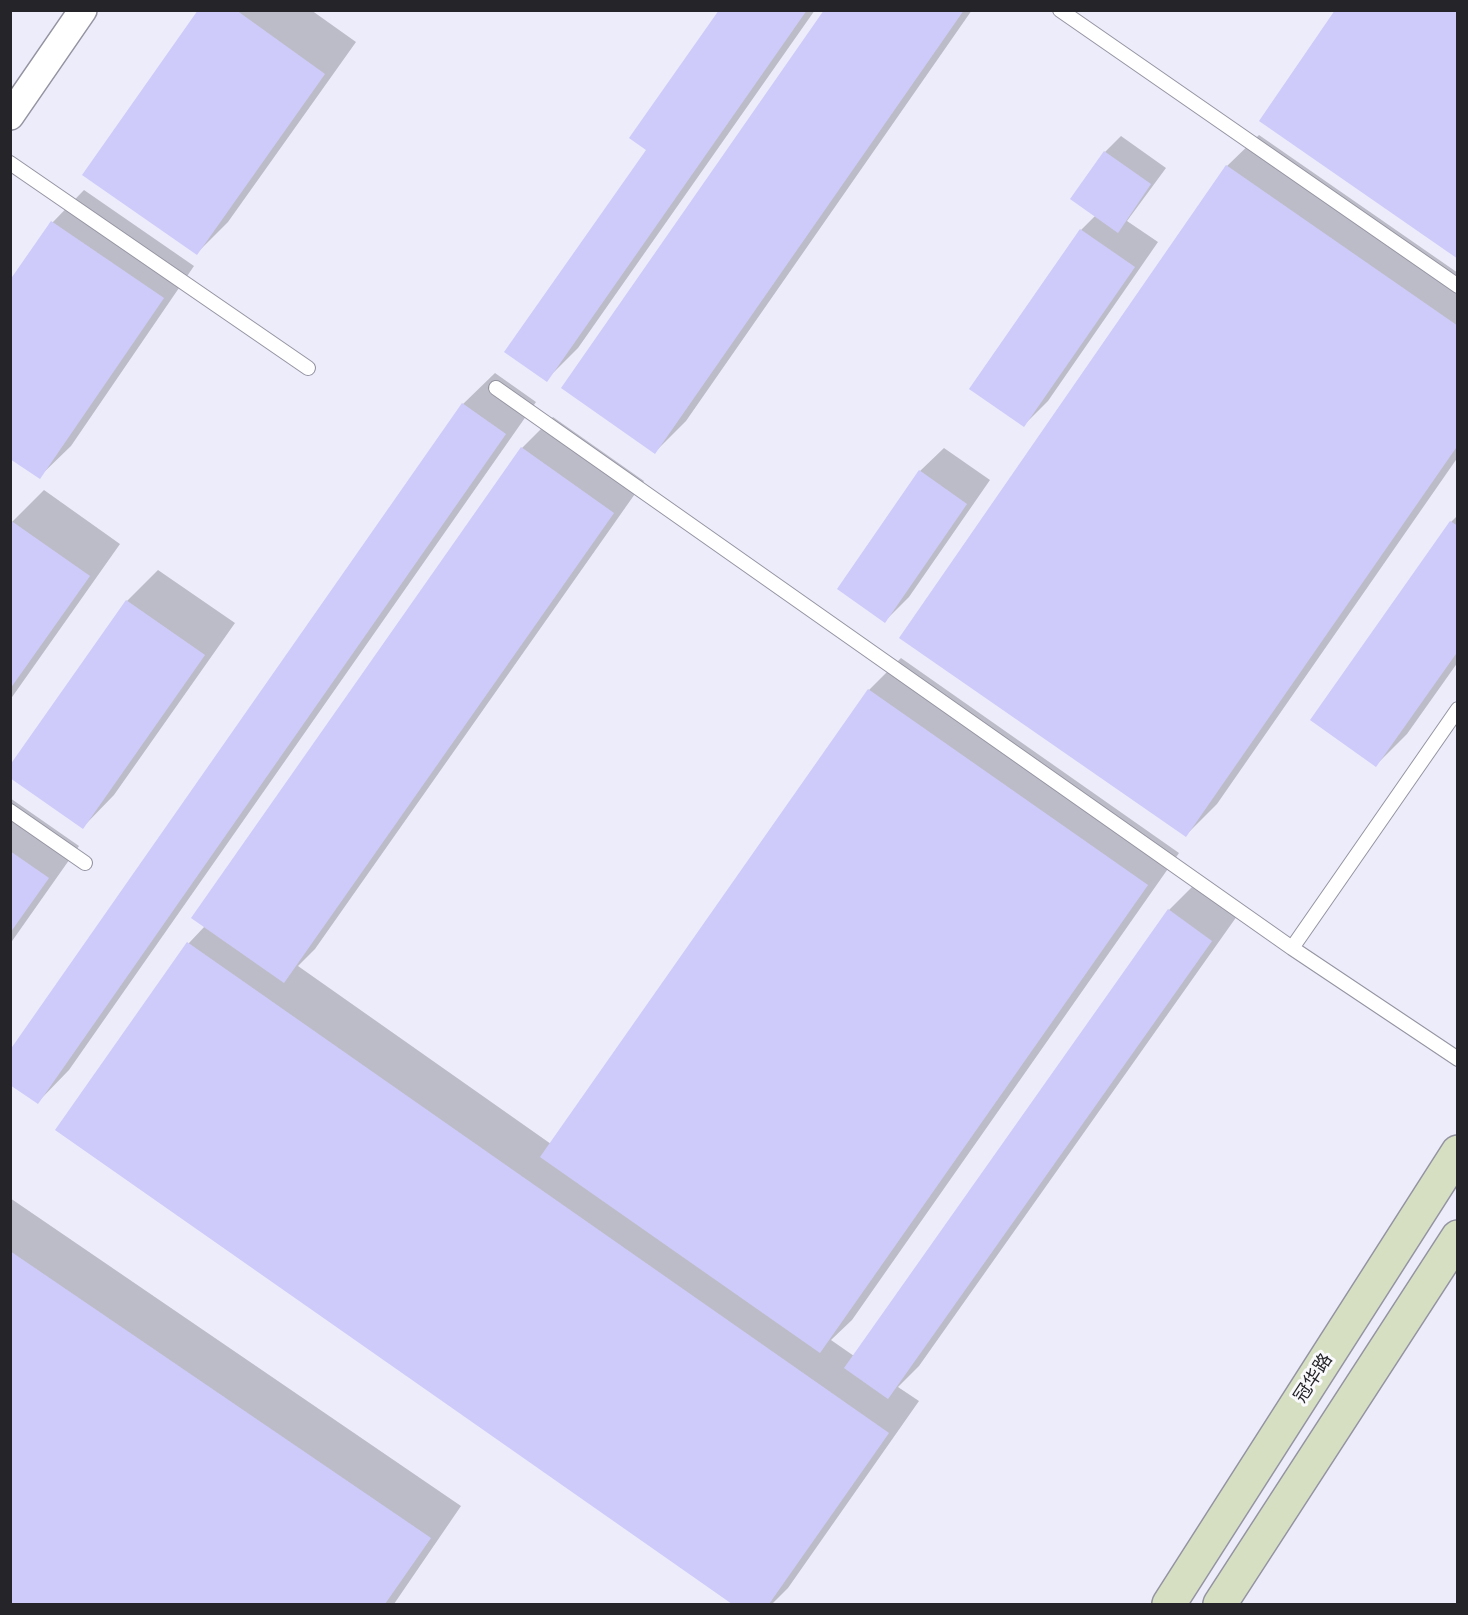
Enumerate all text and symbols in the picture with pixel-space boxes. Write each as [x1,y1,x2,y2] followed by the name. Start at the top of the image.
[1289,1349,1337,1407] street label: 冠华路

